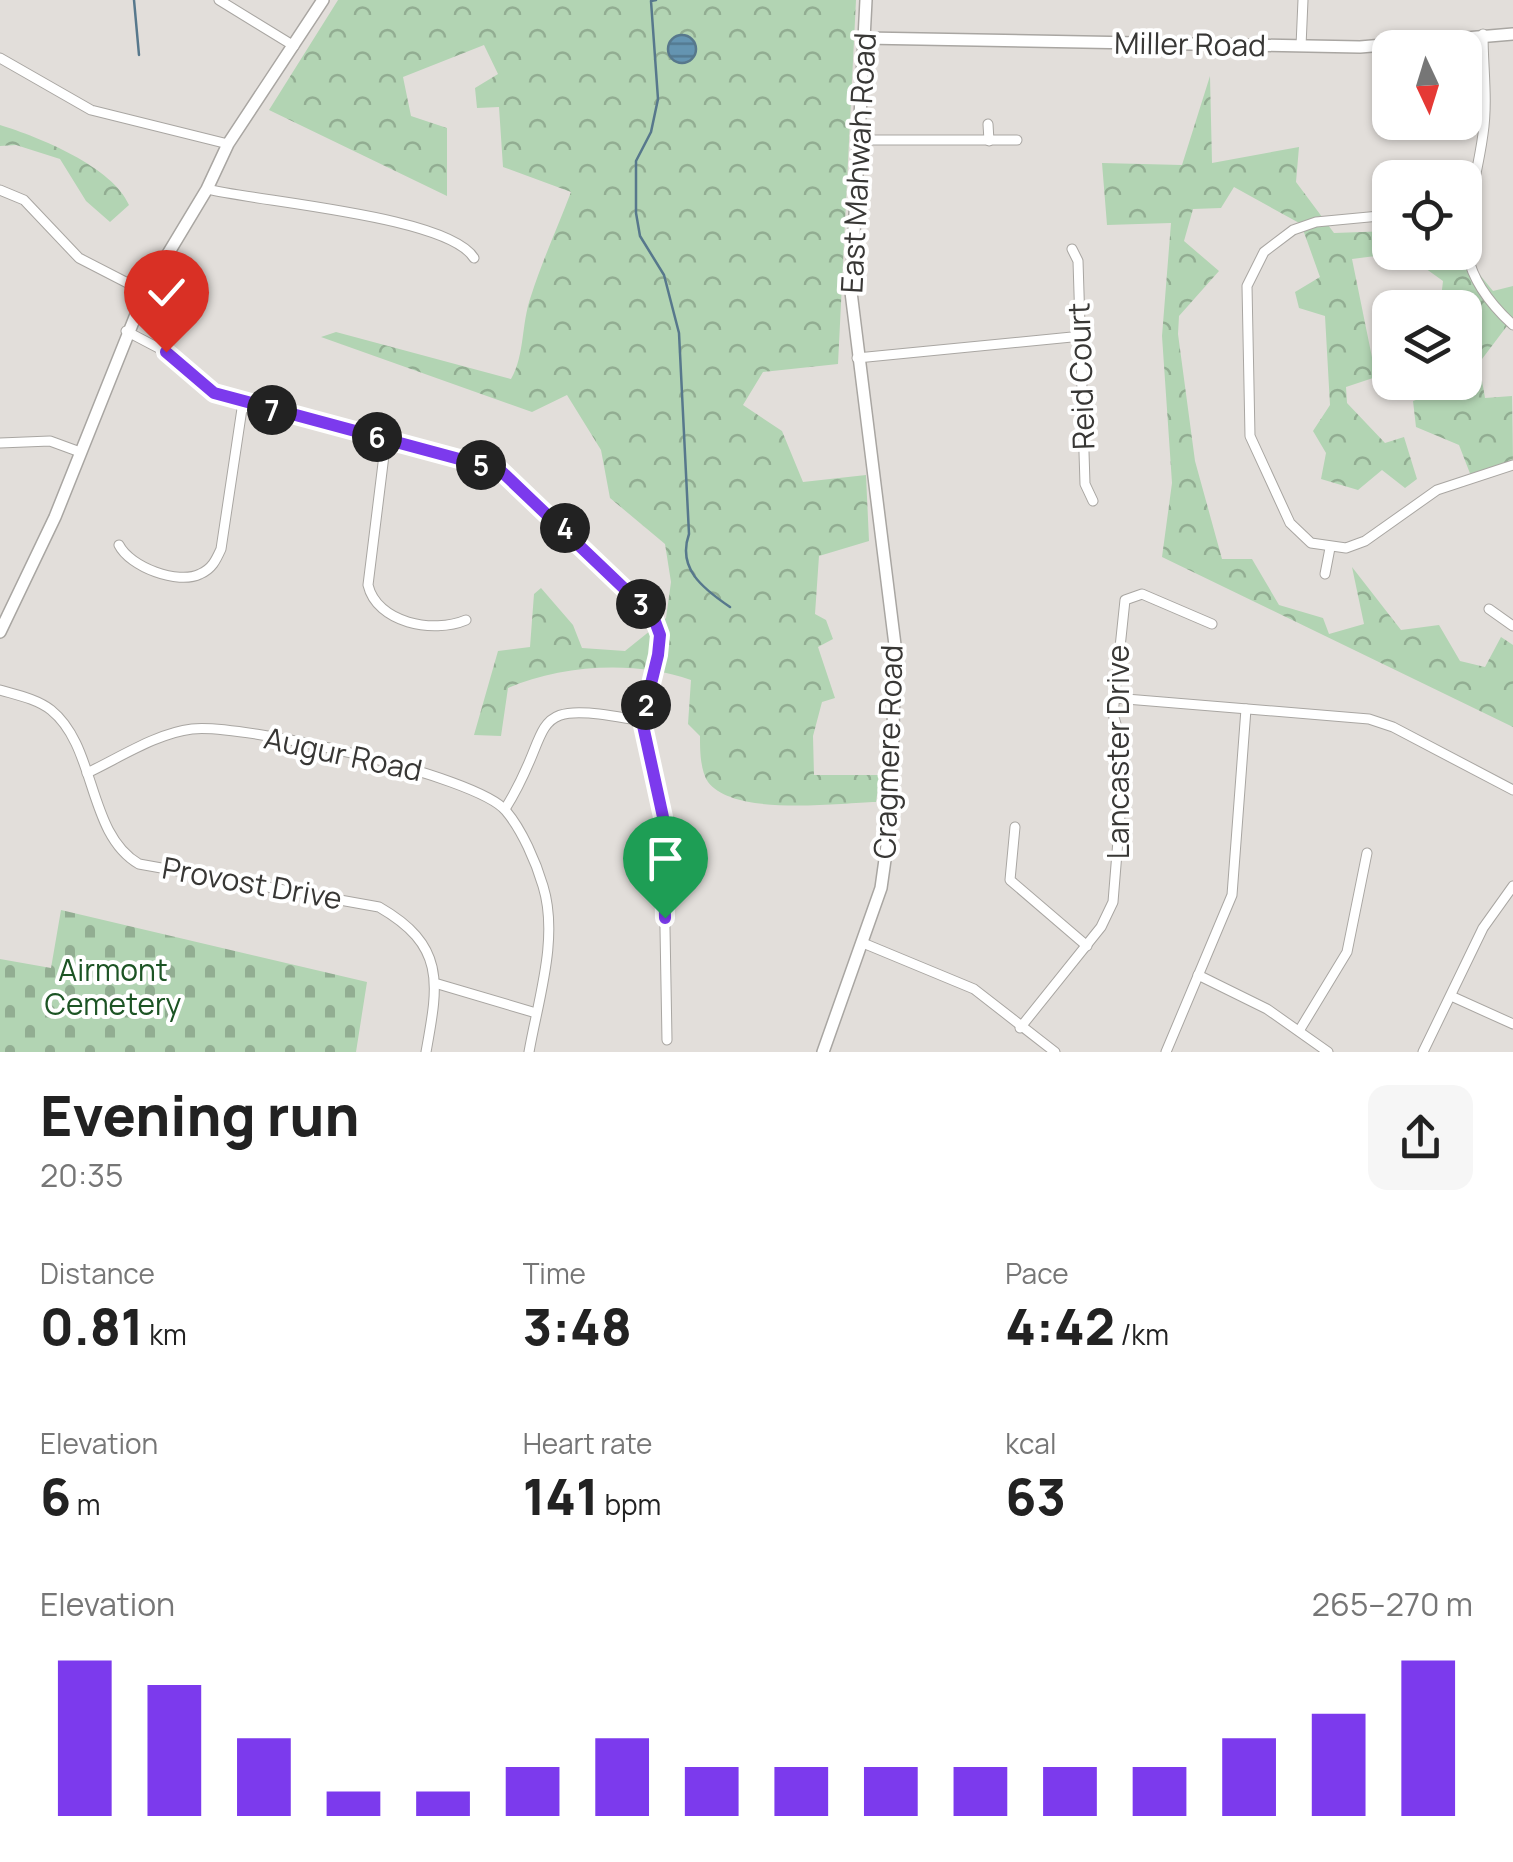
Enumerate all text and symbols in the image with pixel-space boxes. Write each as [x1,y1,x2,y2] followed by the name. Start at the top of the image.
[1114,22,1266,65] street label: Miller Road
[1372,30,1482,140] north arrow
[1372,30,1482,400] map controls
[830,32,885,294] street label: East Mahwah Road
[1372,160,1482,270] button: locate
[124,250,209,353] pin
[139,265,194,320] icon: check
[1372,290,1482,400] button: layers
[1057,302,1104,450] street label: Reid Court
[247,385,297,435] pin: 7
[265,391,279,429] text: 7
[352,412,402,462] pin: 6
[368,418,386,456] text: 6
[456,440,506,490] pin: 5
[473,446,489,484] text: 5
[540,503,590,553] pin: 4
[556,509,574,547] text: 4
[616,579,666,629] pin: 3
[633,585,649,623] text: 3
[863,644,912,860] street label: Cragmere Road
[1097,645,1138,859] street label: Lancaster Drive
[621,680,671,730] pin: 2
[638,686,654,724] text: 2
[261,717,426,790] street label: Augur Road
[623,816,708,919] pin
[638,831,693,886] icon: arrive
[159,847,345,919] street label: Provost Drive
[45,949,182,1024] park label: Airmont Cemetery
[40,1077,359,1153] text: Evening run
[1368,1085,1473,1190] button: share
[40,1153,124,1197] text: 20:35
[40,1254,155,1292] text: Distance
[523,1254,586,1292] text: Time
[1005,1254,1069,1292] text: Pace
[40,1292,144,1360] text: 0.81
[523,1292,632,1360] text: 3:48
[1005,1292,1115,1360] text: 4:42
[144,1315,187,1353] text: km
[1115,1315,1169,1353] text: /km
[40,1424,158,1462] text: Elevation
[523,1424,652,1462] text: Heart rate
[1005,1424,1056,1462] text: kcal
[40,1462,71,1530] text: 6
[523,1462,599,1530] text: 141
[1005,1462,1066,1530] text: 63
[71,1485,100,1523] text: m
[599,1485,661,1523] text: bpm
[40,1582,175,1626] text: Elevation
[1312,1582,1473,1626] text: 265–270 m

